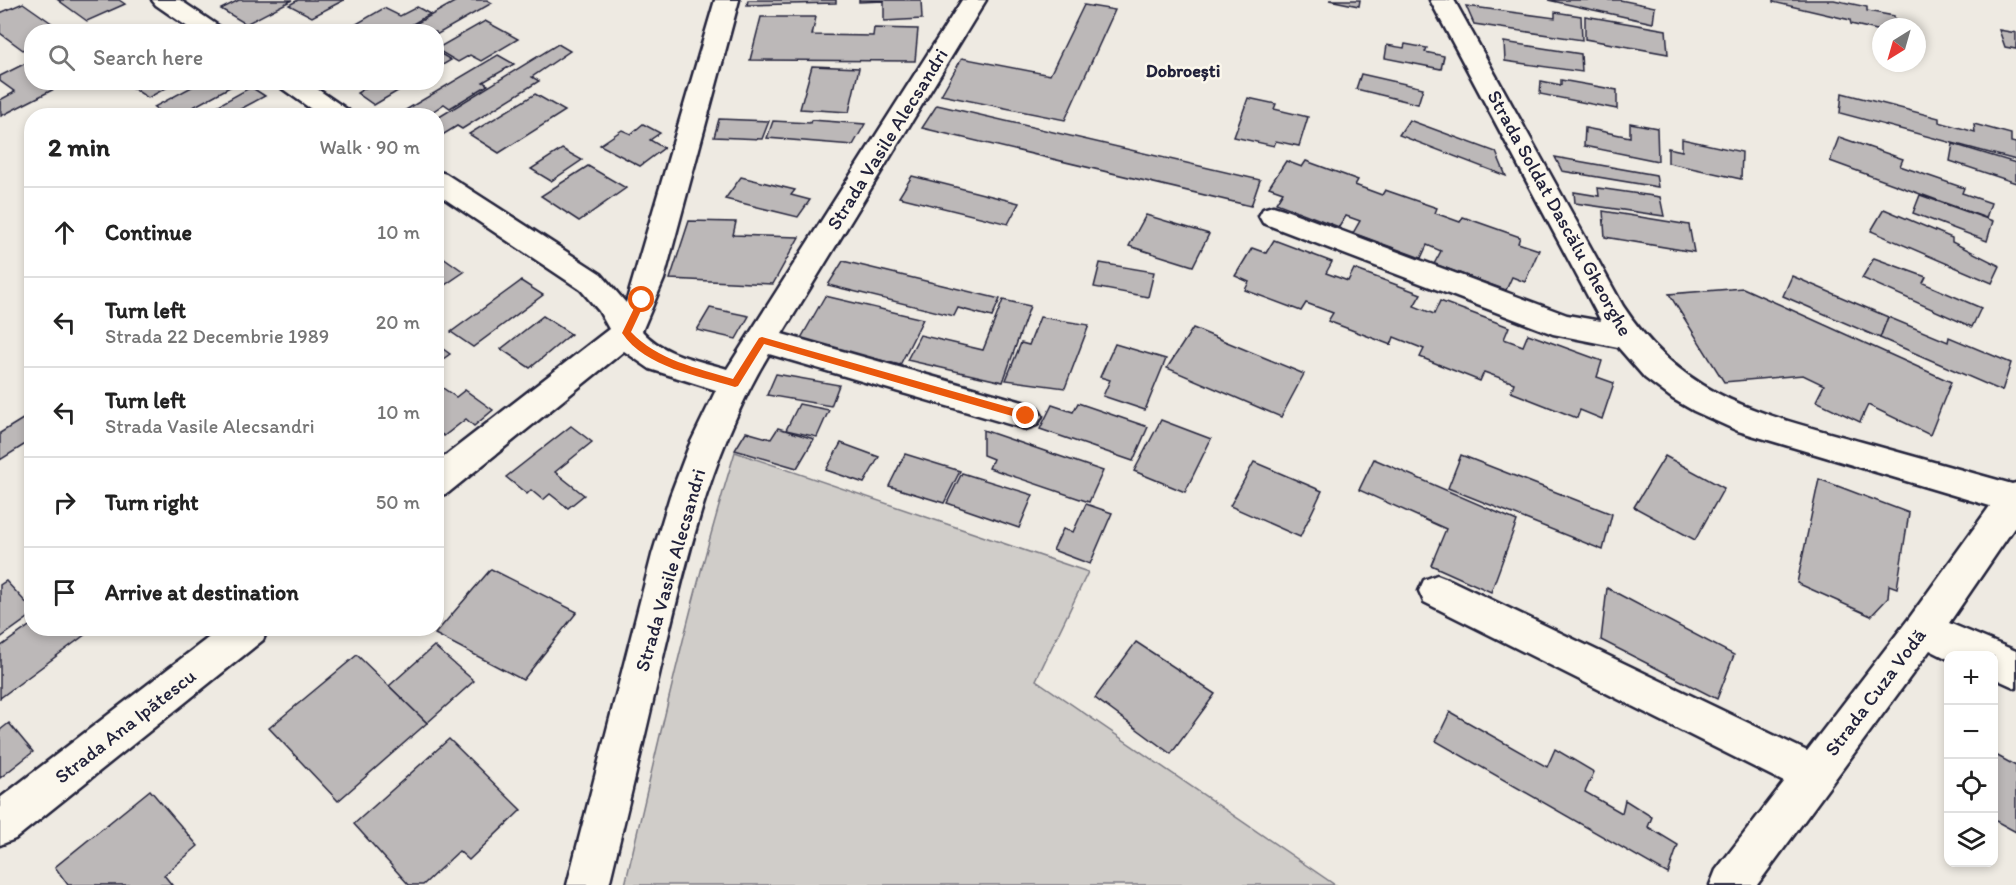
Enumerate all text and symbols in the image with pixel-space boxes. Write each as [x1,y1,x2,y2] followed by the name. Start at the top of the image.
[1872,18,1926,72] north arrow
[24,24,444,90] search box
[45,41,78,74] icon: search
[93,44,203,71] text: Search here
[821,44,953,234] street label: Strada Vasile Alecsandri
[1146,60,1220,82] district label: Dobroești
[1482,86,1638,340] street label: Strada Soldat Dascălu Gheorghe
[48,131,110,163] text: 2 min
[319,135,420,159] text: Walk · 90 m
[48,216,81,249] icon: ahead
[105,219,192,246] text: Continue
[377,220,420,244] text: 10 m
[628,286,654,312] route start
[105,297,186,324] text: Turn left
[48,306,81,339] icon: left
[376,310,420,334] text: 20 m
[105,324,329,348] text: Strada 22 Decembrie 1989
[105,387,186,414] text: Turn left
[48,396,81,429] icon: left
[377,400,420,424] text: 10 m
[1012,402,1038,428] route end
[105,414,315,438] text: Strada Vasile Alecsandri
[630,466,710,674] street label: Strada Vasile Alecsandri
[48,486,81,519] icon: right
[105,489,199,516] text: Turn right
[376,490,420,514] text: 50 m
[48,576,81,609] icon: arrive
[105,579,299,606] text: Arrive at destination
[1819,623,1931,760] street label: Strada Cuza Vodă
[1944,651,1998,867] map controls
[1944,651,1998,705] button: +
[50,663,200,789] street label: Strada Ana Ipătescu
[1944,705,1998,759] button: −
[1944,759,1998,813] button: locate
[1944,813,1998,867] button: layers

